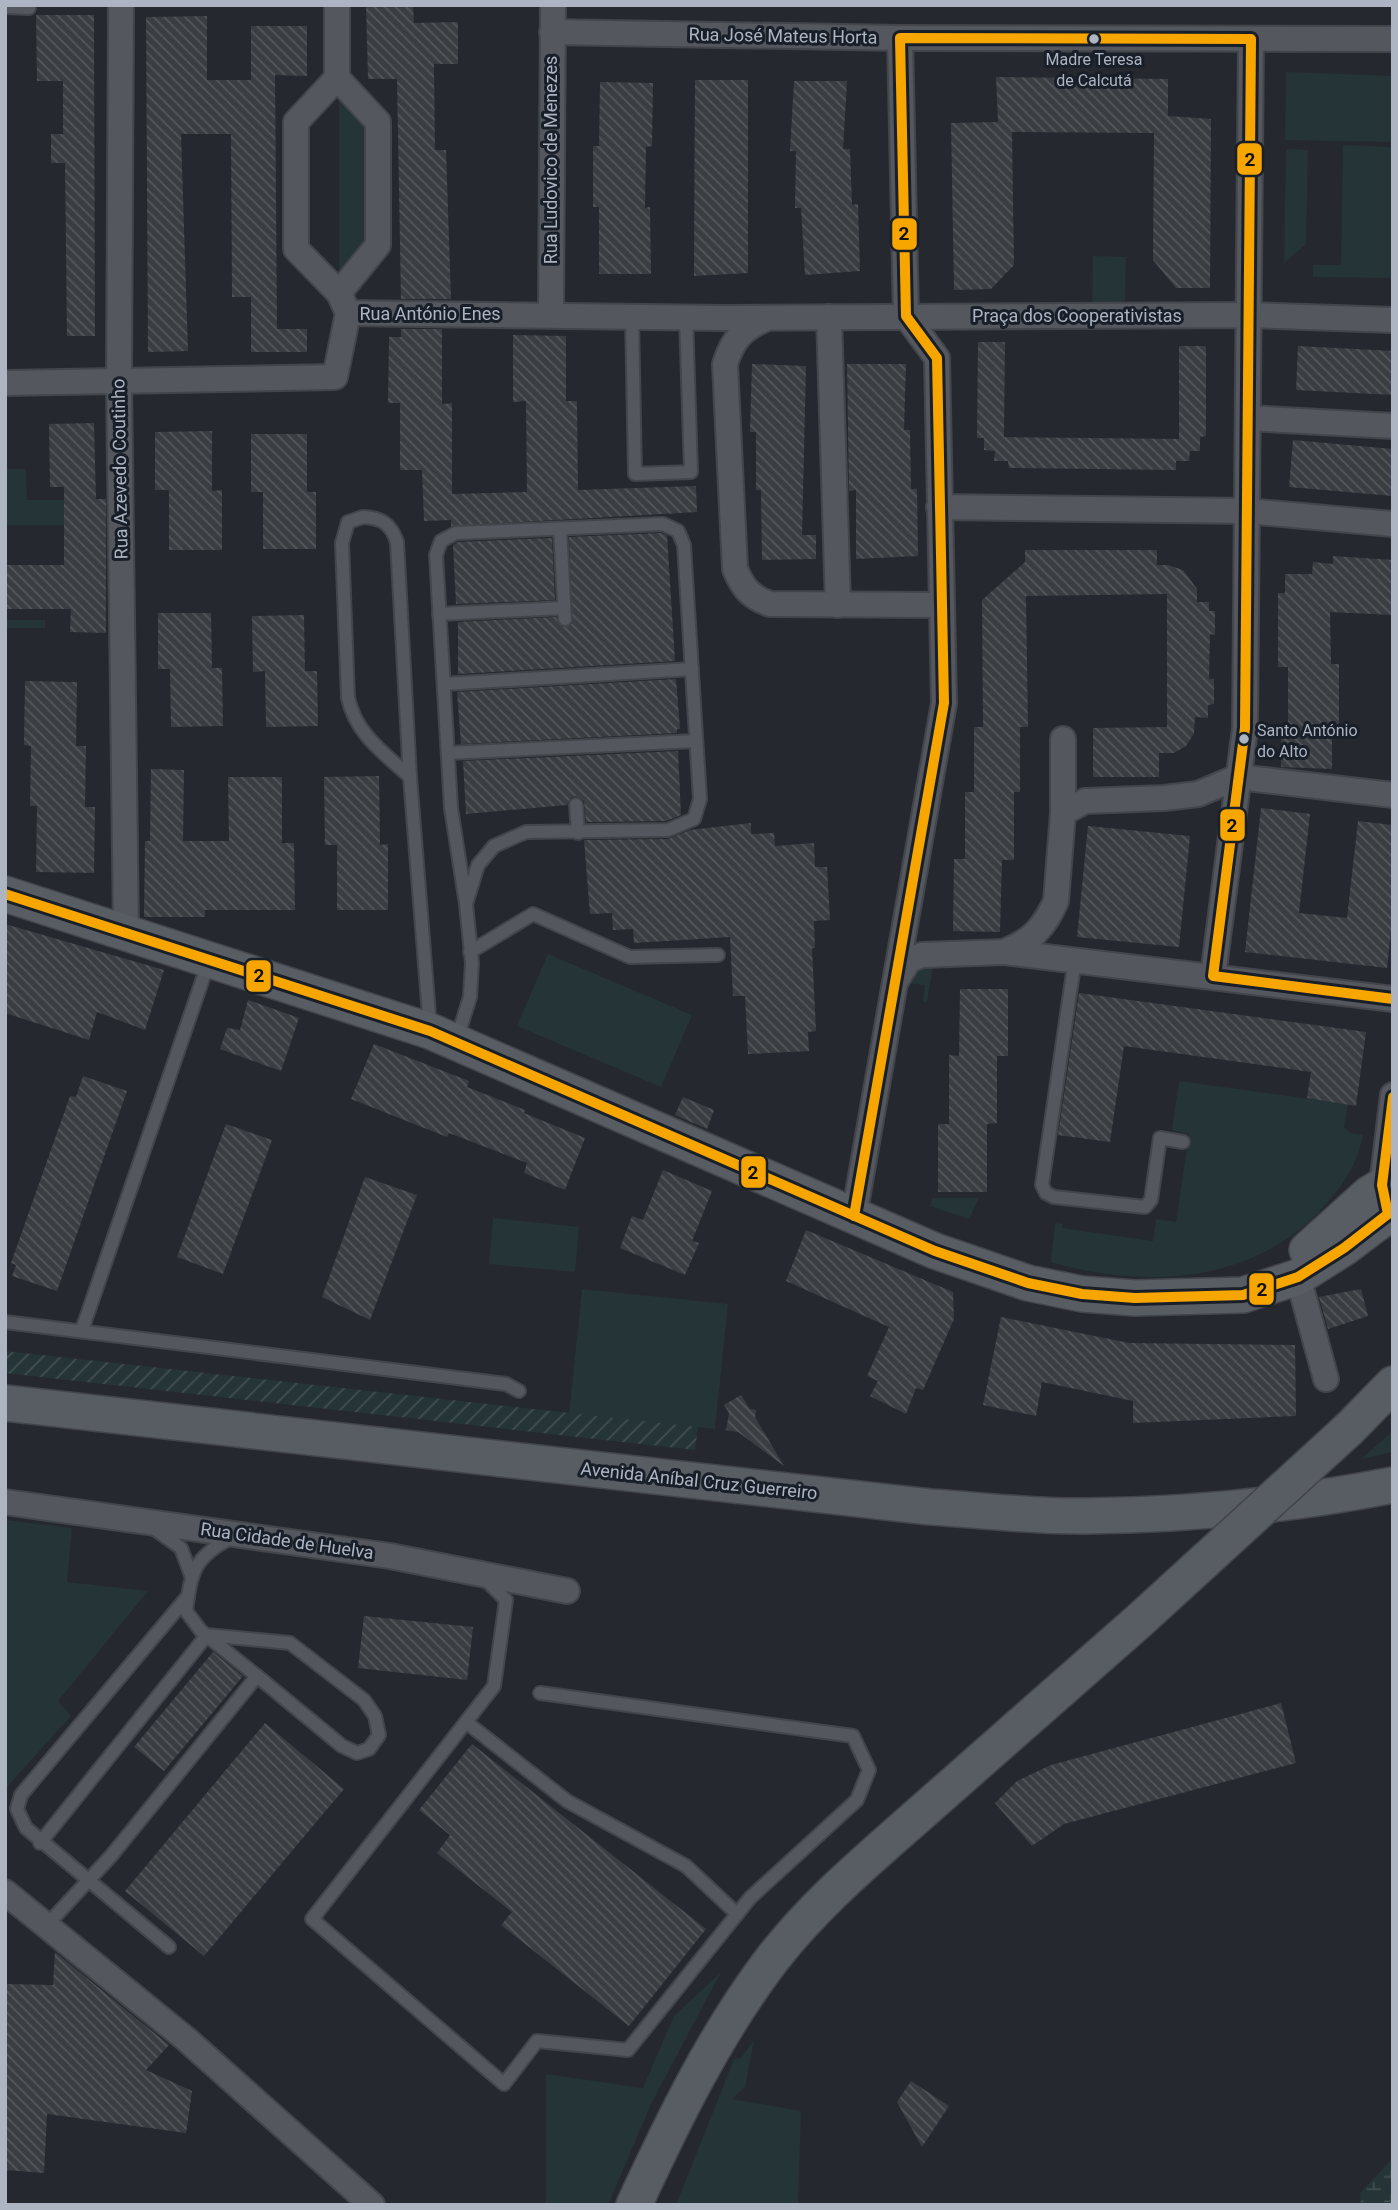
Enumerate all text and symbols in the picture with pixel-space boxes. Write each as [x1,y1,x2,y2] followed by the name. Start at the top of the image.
[688,23,878,48] street label: Rua José Mateus Horta
[1087,32,1101,46] marker: Madre Teresa de Calcutá
[1045,50,1143,90] place label: Madre Teresa de Calcutá
[540,56,561,264] street label: Rua Ludovico de Menezes
[1236,142,1263,176] line badge: 2
[1245,148,1256,171] text: 2
[891,217,918,251] line badge: 2
[899,222,910,245] text: 2
[360,303,501,324] street label: Rua António Enes
[972,305,1182,326] street label: Praça dos Cooperativistas
[107,379,132,560] street label: Rua Azevedo Coutinho
[1257,721,1358,761] place label: Santo António do Alto
[1237,732,1251,746] marker: Santo António do Alto
[1219,808,1246,842] line badge: 2
[1227,814,1238,837] text: 2
[245,959,272,993] line badge: 2
[254,964,265,987] text: 2
[740,1155,767,1189] line badge: 2
[748,1161,759,1184] text: 2
[1248,1272,1275,1306] line badge: 2
[1257,1278,1268,1301] text: 2
[580,1458,819,1503] street label: Avenida Aníbal Cruz Guerreiro
[199,1518,375,1563] street label: Rua Cidade de Huelva

